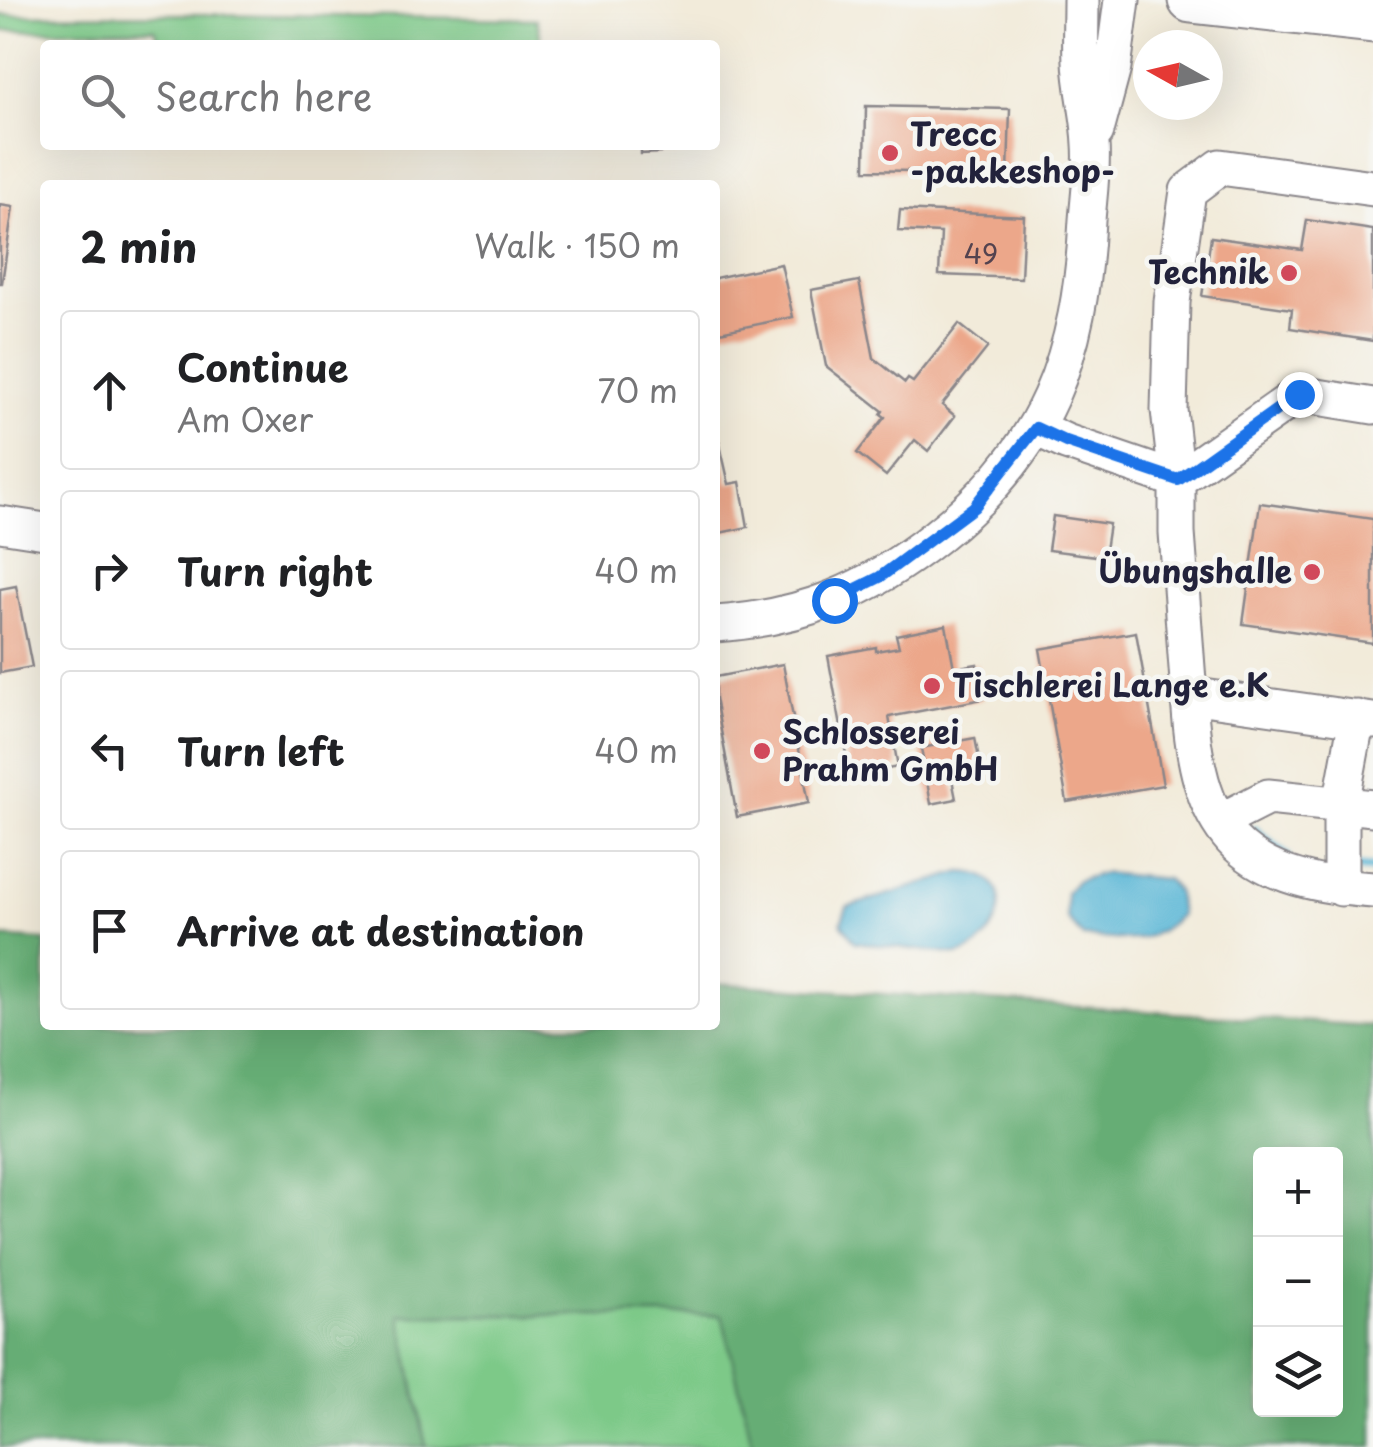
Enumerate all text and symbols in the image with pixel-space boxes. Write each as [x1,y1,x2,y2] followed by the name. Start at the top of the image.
[1133,30,1223,120] north arrow
[40,40,720,150] search box
[155,67,372,124] text: Search here
[75,68,130,123] icon: search
[910,109,1116,194] place label: Trecc -pakkeshop-
[879,142,901,164] marker: Trecc -pakkeshop-
[80,214,197,277] text: 2 min
[474,221,680,269] text: Walk · 150 m
[964,231,998,274] house number: 49
[1148,247,1269,295] place label: Technik
[1278,262,1300,284] marker: Technik
[177,338,348,395] text: Continue
[82,363,137,418] icon: ahead
[598,366,678,414] text: 70 m
[1277,372,1323,418] route end
[177,395,313,443] text: Am Oxer
[177,542,373,599] text: Turn right
[82,543,137,598] icon: right
[594,546,678,594] text: 40 m
[1098,546,1292,594] place label: Übungshalle
[1301,561,1323,583] marker: Übungshalle
[812,578,858,624] route start
[952,660,1269,708] place label: Tischlerei Lange e.K
[921,675,943,697] marker: Tischlerei Lange e.K
[782,707,998,792] place label: Schlosserei Prahm GmbH
[177,722,345,779] text: Turn left
[82,723,137,778] icon: left
[594,726,678,774] text: 40 m
[751,740,773,762] marker: Schlosserei Prahm GmbH
[177,902,585,959] text: Arrive at destination
[82,903,137,958] icon: arrive
[1253,1147,1343,1417] map controls
[1253,1147,1343,1237] button: +
[1253,1237,1343,1327] button: −
[1253,1327,1343,1417] button: layers

